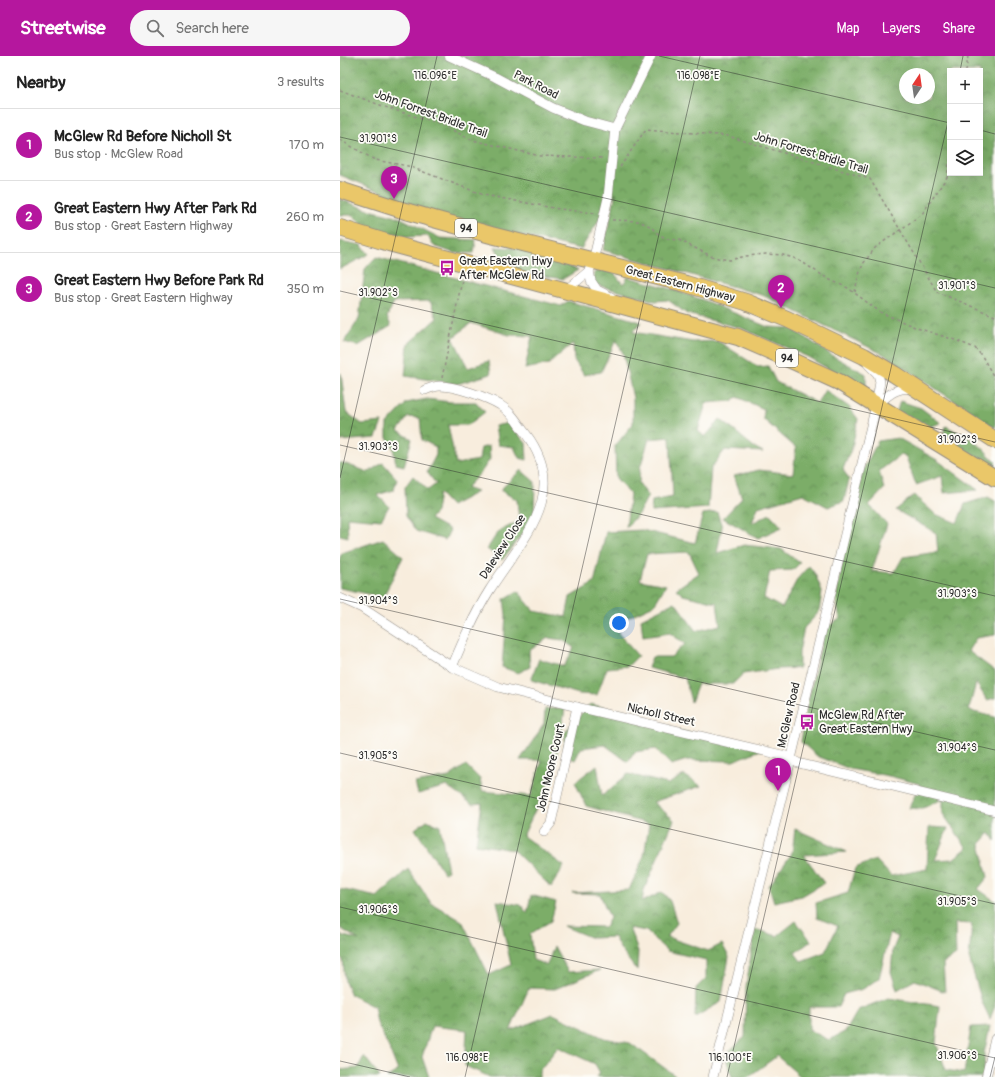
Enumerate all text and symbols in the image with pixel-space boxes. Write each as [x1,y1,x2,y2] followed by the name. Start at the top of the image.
[130,10,410,46] search box
[20,16,106,40] text: Streetwise
[144,17,166,39] icon: search
[176,19,249,38] text: Search here
[837,20,860,37] text: Map
[882,20,920,37] text: Layers
[942,20,975,37] text: Share
[511,67,561,103] street label: Park Road
[899,68,935,104] north arrow
[947,68,983,176] map controls
[947,68,983,104] button: +
[413,70,457,82] text: 116.096°E
[677,70,719,82] text: 116.098°E
[16,72,65,93] text: Nearby
[277,74,324,90] text: 3 results
[373,87,490,141] street label: John Forrest Bridle Trail
[947,104,983,140] button: −
[54,127,231,146] text: McGlew Rd Before Nicholl St
[752,128,870,178] street label: John Forrest Bridle Trail
[359,133,397,145] text: 31.901°S
[26,137,32,153] text: 1
[289,137,324,153] text: 170 m
[947,140,983,176] button: layers
[54,146,183,162] text: Bus stop · McGlew Road
[381,166,407,199] pin: 3
[54,199,257,218] text: Great Eastern Hwy After Park Rd
[25,209,33,225] text: 2
[286,209,324,225] text: 260 m
[54,218,233,234] text: Bus stop · Great Eastern Highway
[455,219,477,237] road number: 94
[459,254,552,283] place label: Great Eastern Hwy After McGlew Rd
[438,259,456,277] bus stop icon: Great Eastern Hwy After McGlew Rd
[624,262,736,306] street label: Great Eastern Highway
[54,271,264,290] text: Great Eastern Hwy Before Park Rd
[768,275,794,308] pin: 2
[938,280,976,292] text: 31.901°S
[25,281,33,297] text: 3
[286,281,324,297] text: 350 m
[358,287,398,299] text: 31.902°S
[54,290,233,306] text: Bus stop · Great Eastern Highway
[776,349,798,367] road number: 94
[937,434,977,446] text: 31.902°S
[358,441,398,453] text: 31.903°S
[477,512,529,582] street label: Daleview Close
[937,588,977,600] text: 31.903°S
[358,595,398,607] text: 31.904°S
[609,613,629,633] your location
[774,681,804,749] street label: McGlew Road
[626,700,697,730] street label: Nicholl Street
[819,708,912,737] place label: McGlew Rd After Great Eastern Hwy
[798,713,816,731] bus stop icon: McGlew Rd After Great Eastern Hwy
[534,722,569,814] street label: John Moore Court
[937,742,977,754] text: 31.904°S
[358,750,398,762] text: 31.905°S
[765,758,791,791] pin: 1
[937,896,977,908] text: 31.905°S
[358,904,398,916] text: 31.906°S
[937,1050,977,1062] text: 31.906°S
[446,1052,488,1064] text: 116.098°E
[709,1052,751,1064] text: 116.100°E

